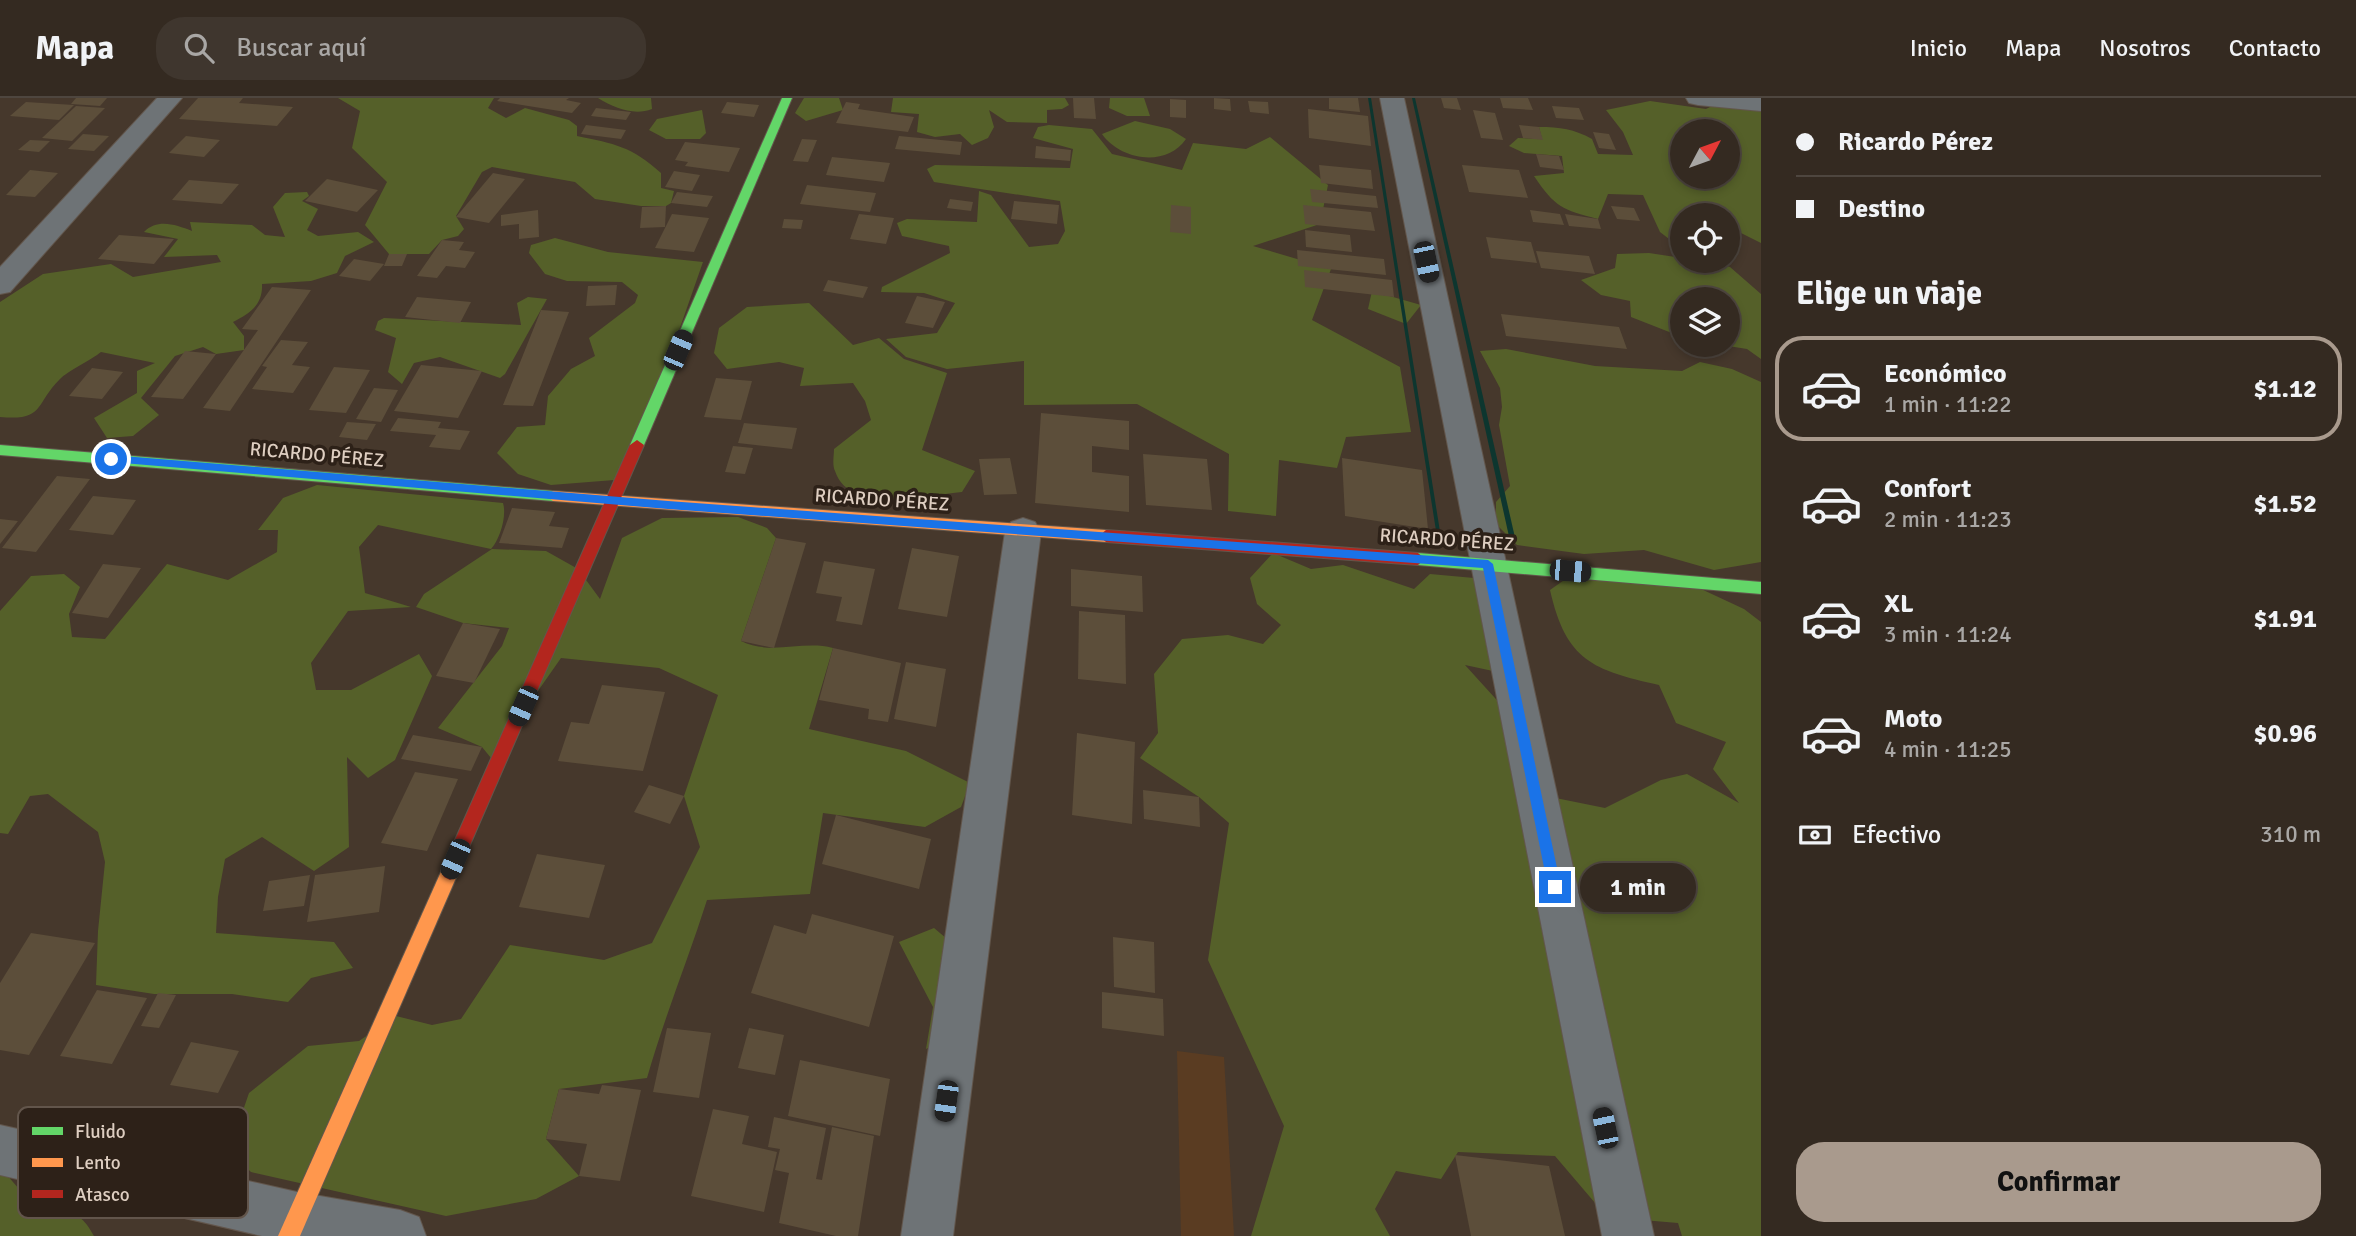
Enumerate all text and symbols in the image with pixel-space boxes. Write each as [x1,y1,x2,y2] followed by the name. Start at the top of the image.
[156,17,646,80] search box
[35,28,114,69] text: Mapa
[180,29,218,67] icon: search
[236,32,366,64] text: Buscar aquí
[1910,33,1967,63] text: Inicio
[2005,33,2061,63] text: Mapa
[2099,33,2191,63] text: Nosotros
[2229,33,2321,63] text: Contacto
[1670,119,1740,189] north arrow
[1670,119,1740,357] map controls
[1838,126,1993,158] text: Ricardo Pérez
[1838,193,1925,225] text: Destino
[1670,203,1740,273] button: locate
[1412,239,1441,285] car
[1796,274,1982,313] text: Elige un viaje
[1670,287,1740,357] button: layers
[661,327,696,373] car
[1800,357,1863,420] icon: car
[1884,358,2007,390] text: Económico
[2253,373,2317,405] text: $1.12
[1884,390,2012,419] text: 1 min · 11:22
[249,437,385,473] street label: RICARDO PÉREZ
[95,443,127,475] route start
[1800,472,1863,535] icon: car
[1884,473,1971,505] text: Confort
[814,483,950,517] street label: RICARDO PÉREZ
[2253,488,2317,520] text: $1.52
[1884,505,2012,534] text: 2 min · 11:23
[1379,523,1515,557] street label: RICARDO PÉREZ
[1549,559,1592,583] car
[1800,587,1863,650] icon: car
[1884,588,1914,620] text: XL
[2253,603,2317,635] text: $1.91
[1884,620,2012,649] text: 3 min · 11:24
[505,683,542,729] car
[1800,702,1863,765] icon: car
[1884,703,1942,735] text: Moto
[2253,718,2317,750] text: $0.96
[1884,735,2012,764] text: 4 min · 11:25
[1796,816,1834,854] icon: cash
[1852,819,1941,851] text: Efectivo
[2260,820,2321,849] text: 310 m
[437,836,474,882] car
[1580,862,1695,912] callout: 1 min
[1539,871,1571,903] route end
[1610,873,1666,902] text: 1 min
[933,1079,960,1123] car
[1591,1105,1620,1151] car
[18,1107,248,1218] legend
[75,1120,126,1144] text: Fluido
[1796,1142,2321,1222] button: Confirmar
[75,1151,121,1175] text: Lento
[75,1183,130,1207] text: Atasco

